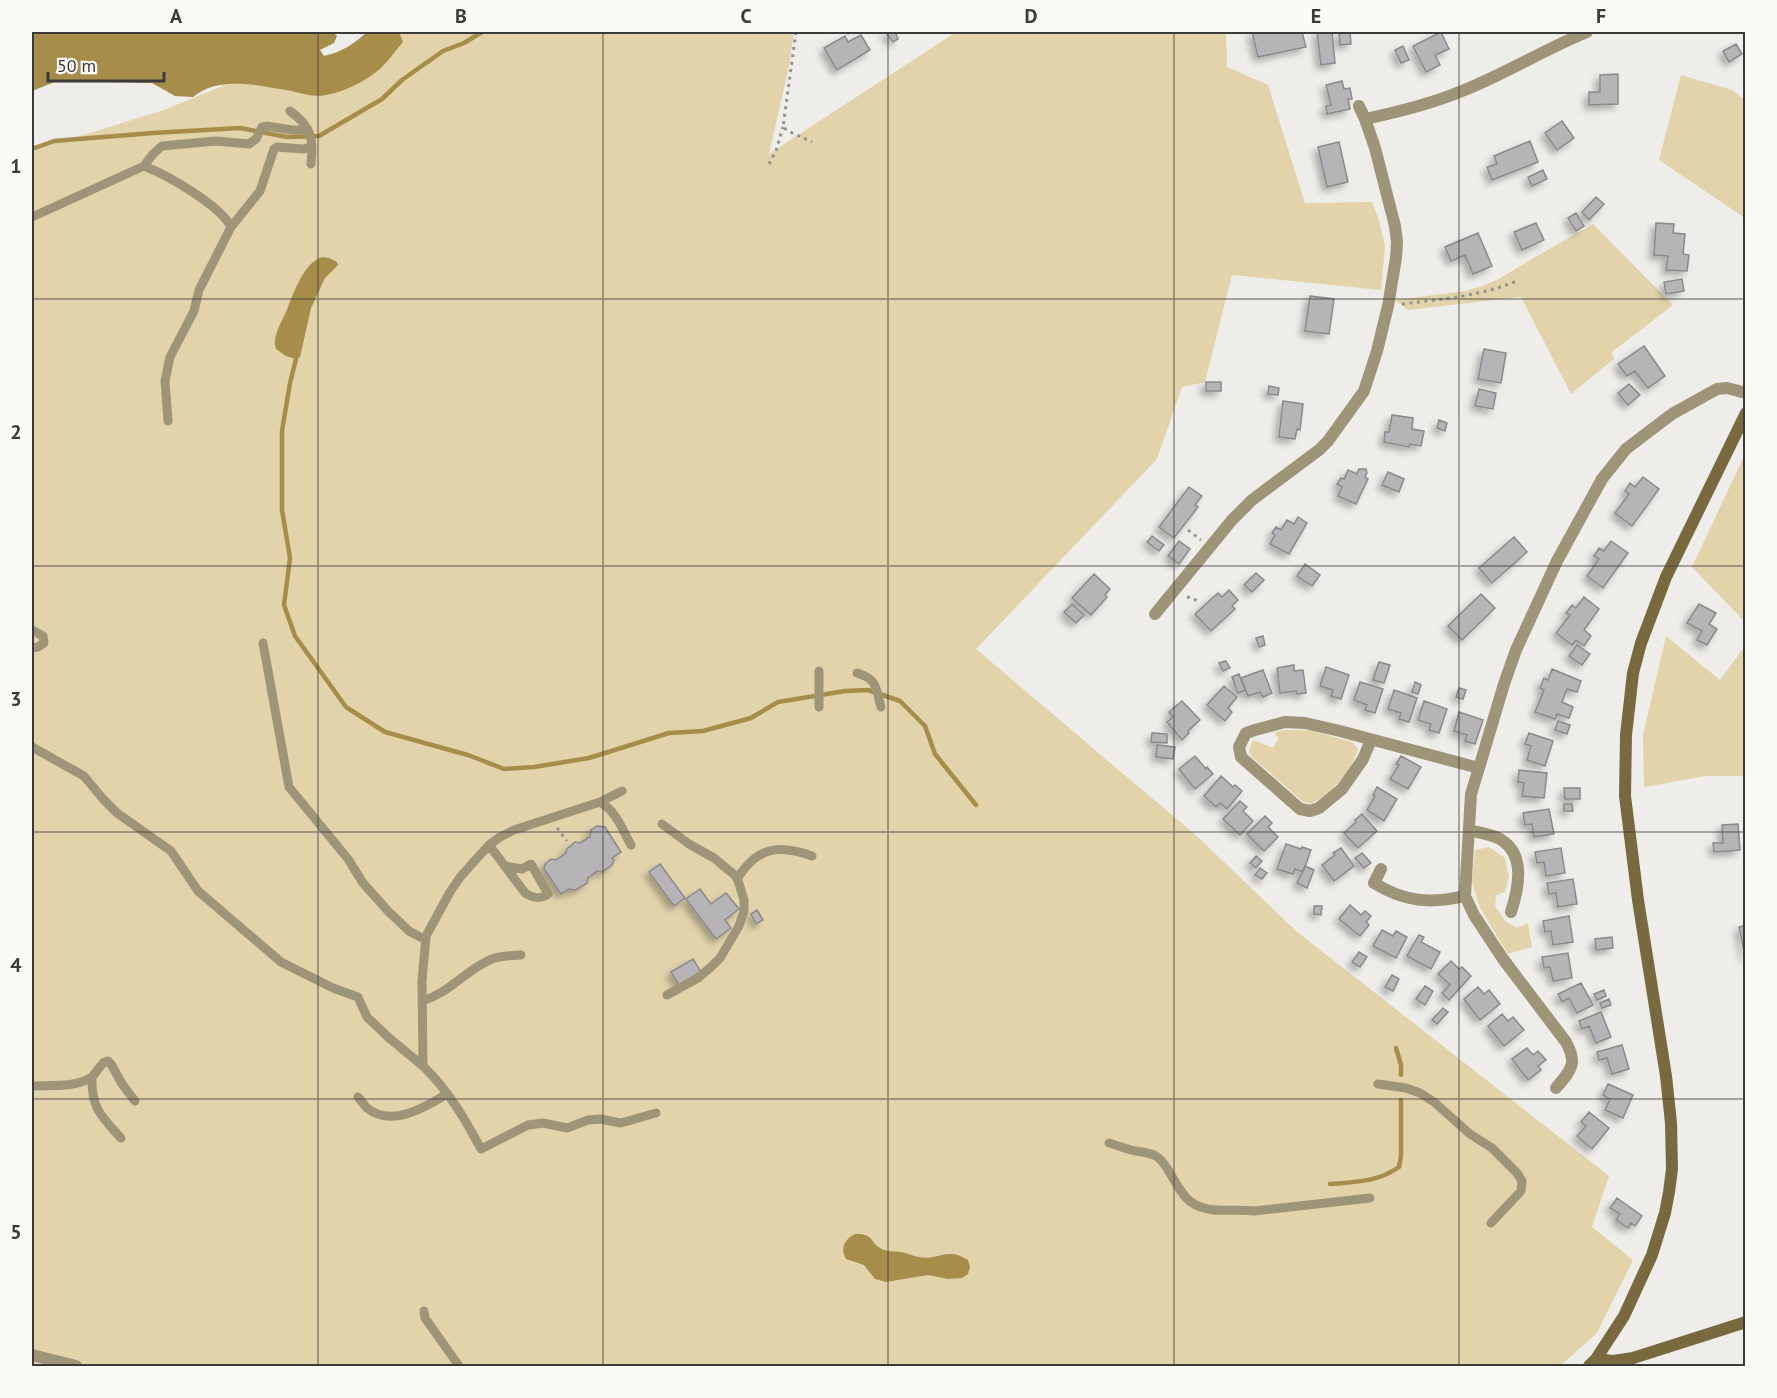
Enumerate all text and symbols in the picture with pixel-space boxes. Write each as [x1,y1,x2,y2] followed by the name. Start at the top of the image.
[170,3,183,29] text: A
[455,3,467,29] text: B
[740,3,752,29] text: C
[1025,3,1038,29] text: D
[1311,3,1321,29] text: E
[1596,3,1606,29] text: F
[48,45,164,83] scale bar
[57,54,96,77] text: 50 m
[10,153,22,179] text: 1
[10,419,22,445] text: 2
[10,686,22,712] text: 3
[10,952,22,978] text: 4
[10,1219,22,1245] text: 5

